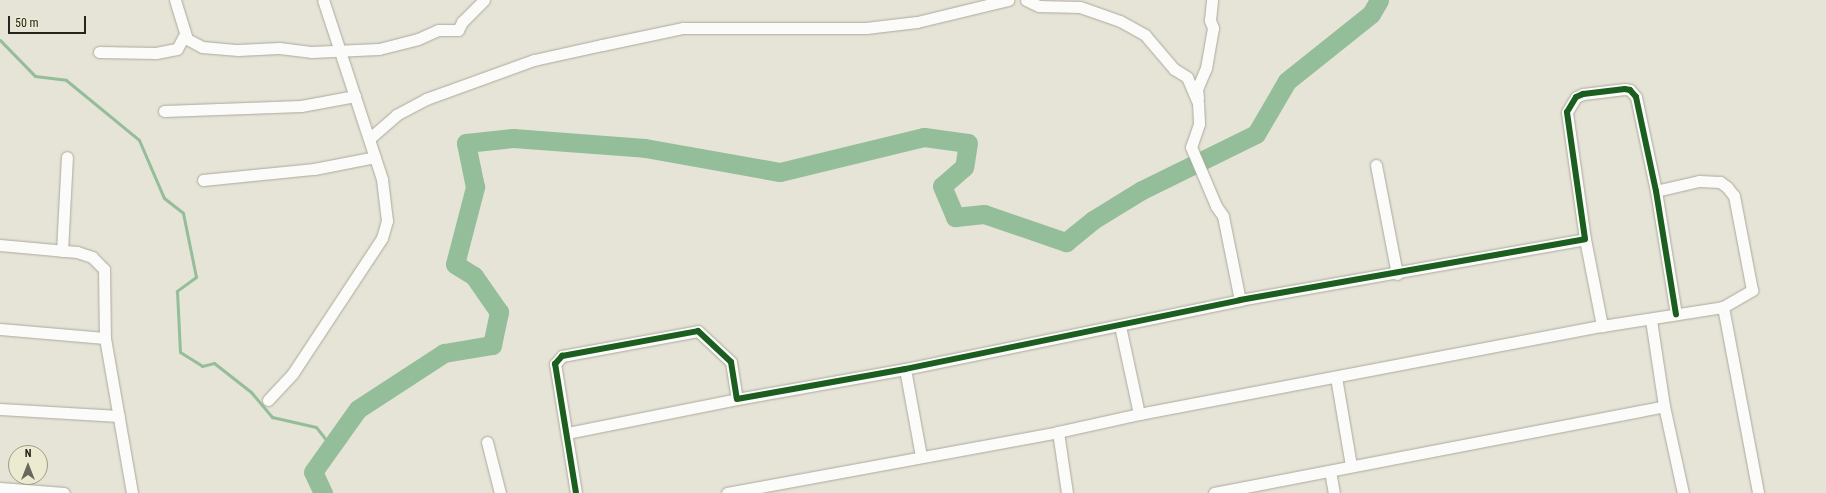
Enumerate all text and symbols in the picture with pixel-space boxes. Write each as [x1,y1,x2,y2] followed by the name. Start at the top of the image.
[10,8,88,34] scale bar
[15,16,39,30] text: 50 m
[8,445,48,485] north arrow
[25,447,31,460] text: N

